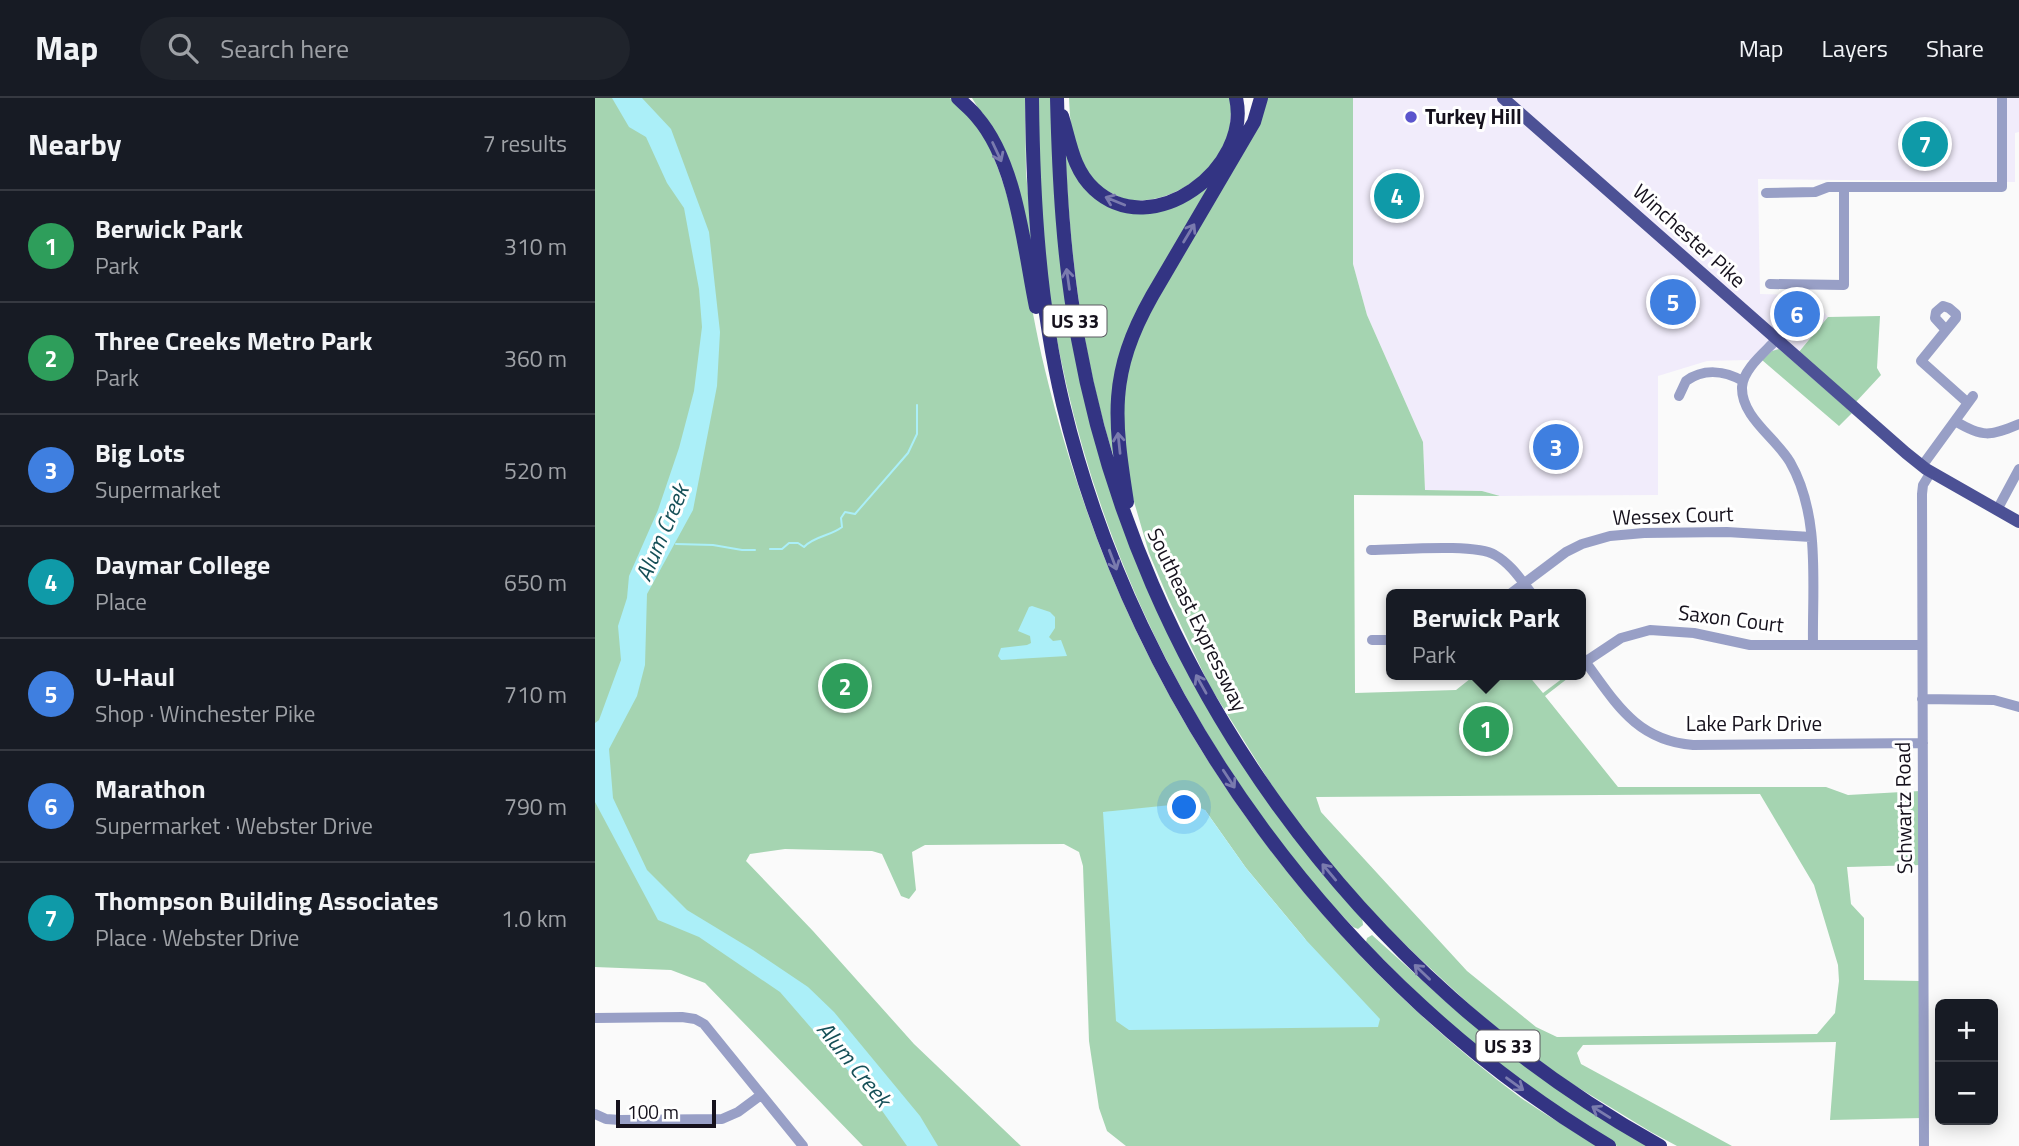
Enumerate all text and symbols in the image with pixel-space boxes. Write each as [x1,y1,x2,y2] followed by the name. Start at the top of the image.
[140,17,630,80] search box
[35,23,98,73] text: Map
[164,29,202,67] icon: search
[220,29,349,68] text: Search here
[1739,30,1784,66] text: Map
[1822,30,1888,66] text: Layers
[1926,30,1984,66] text: Share
[1425,100,1522,132] place label: Turkey Hill
[1403,109,1419,125] marker: Turkey Hill
[1902,118,1948,170] pin: 7
[28,121,121,167] text: Nearby
[483,126,567,161] text: 7 results
[992,142,1005,163] one-way arrow
[1374,170,1420,222] pin: 4
[1626,176,1753,295] street label: Winchester Pike
[1105,194,1126,207] one-way arrow
[95,209,243,248] text: Berwick Park
[1183,223,1197,243] one-way arrow
[45,229,57,264] text: 1
[504,229,567,264] text: 310 m
[95,248,139,283] text: Park
[1062,268,1075,291] one-way arrow
[1650,276,1696,328] pin: 5
[1774,288,1820,340] pin: 6
[1043,306,1107,336] road number: US 33
[95,321,372,360] text: Three Creeks Metro Park
[45,341,57,376] text: 2
[504,341,567,376] text: 360 m
[95,360,139,395] text: Park
[1533,421,1579,473] pin: 3
[1112,432,1125,455] one-way arrow
[95,433,185,472] text: Big Lots
[45,453,57,488] text: 3
[504,453,567,488] text: 520 m
[95,472,220,507] text: Supermarket
[625,476,699,587] water label: Alum Creek
[1612,497,1735,533] street label: Wessex Court
[1139,522,1256,717] street label: Southeast Expressway
[95,545,270,584] text: Daymar College
[1108,548,1120,570] one-way arrow
[45,565,57,600] text: 4
[504,565,567,600] text: 650 m
[95,584,147,619] text: Place
[1386,589,1586,680] popup
[1676,596,1786,640] street label: Saxon Court
[1412,598,1560,637] text: Berwick Park
[1412,637,1456,672] text: Park
[95,657,175,696] text: U-Haul
[822,660,868,712] pin: 2
[1194,674,1207,695] one-way arrow
[45,677,57,712] text: 5
[504,677,567,712] text: 710 m
[95,696,315,731] text: Shop · Winchester Pike
[1463,703,1509,755] pin: 1
[1686,707,1822,739] street label: Lake Park Drive
[1886,742,1920,874] street label: Schwartz Road
[95,769,206,808] text: Marathon
[1221,769,1236,788] one-way arrow
[45,789,57,824] text: 6
[504,789,567,824] text: 790 m
[1167,790,1201,824] your location
[95,808,373,843] text: Supermarket · Webster Drive
[1321,863,1337,881] one-way arrow
[95,881,439,920] text: Thompson Building Associates
[45,901,57,936] text: 7
[501,901,567,936] text: 1.0 km
[95,920,299,955] text: Place · Webster Drive
[1414,963,1431,980] one-way arrow
[1935,999,1998,1125] map controls
[1935,999,1998,1062] button: +
[809,1013,902,1117] water label: Alum Creek
[1476,1030,1539,1062] road number: US 33
[1935,1062,1998,1125] button: −
[1505,1077,1524,1091] one-way arrow
[616,1097,716,1129] scale bar
[627,1097,679,1126] text: 100 m
[1592,1104,1611,1119] one-way arrow

